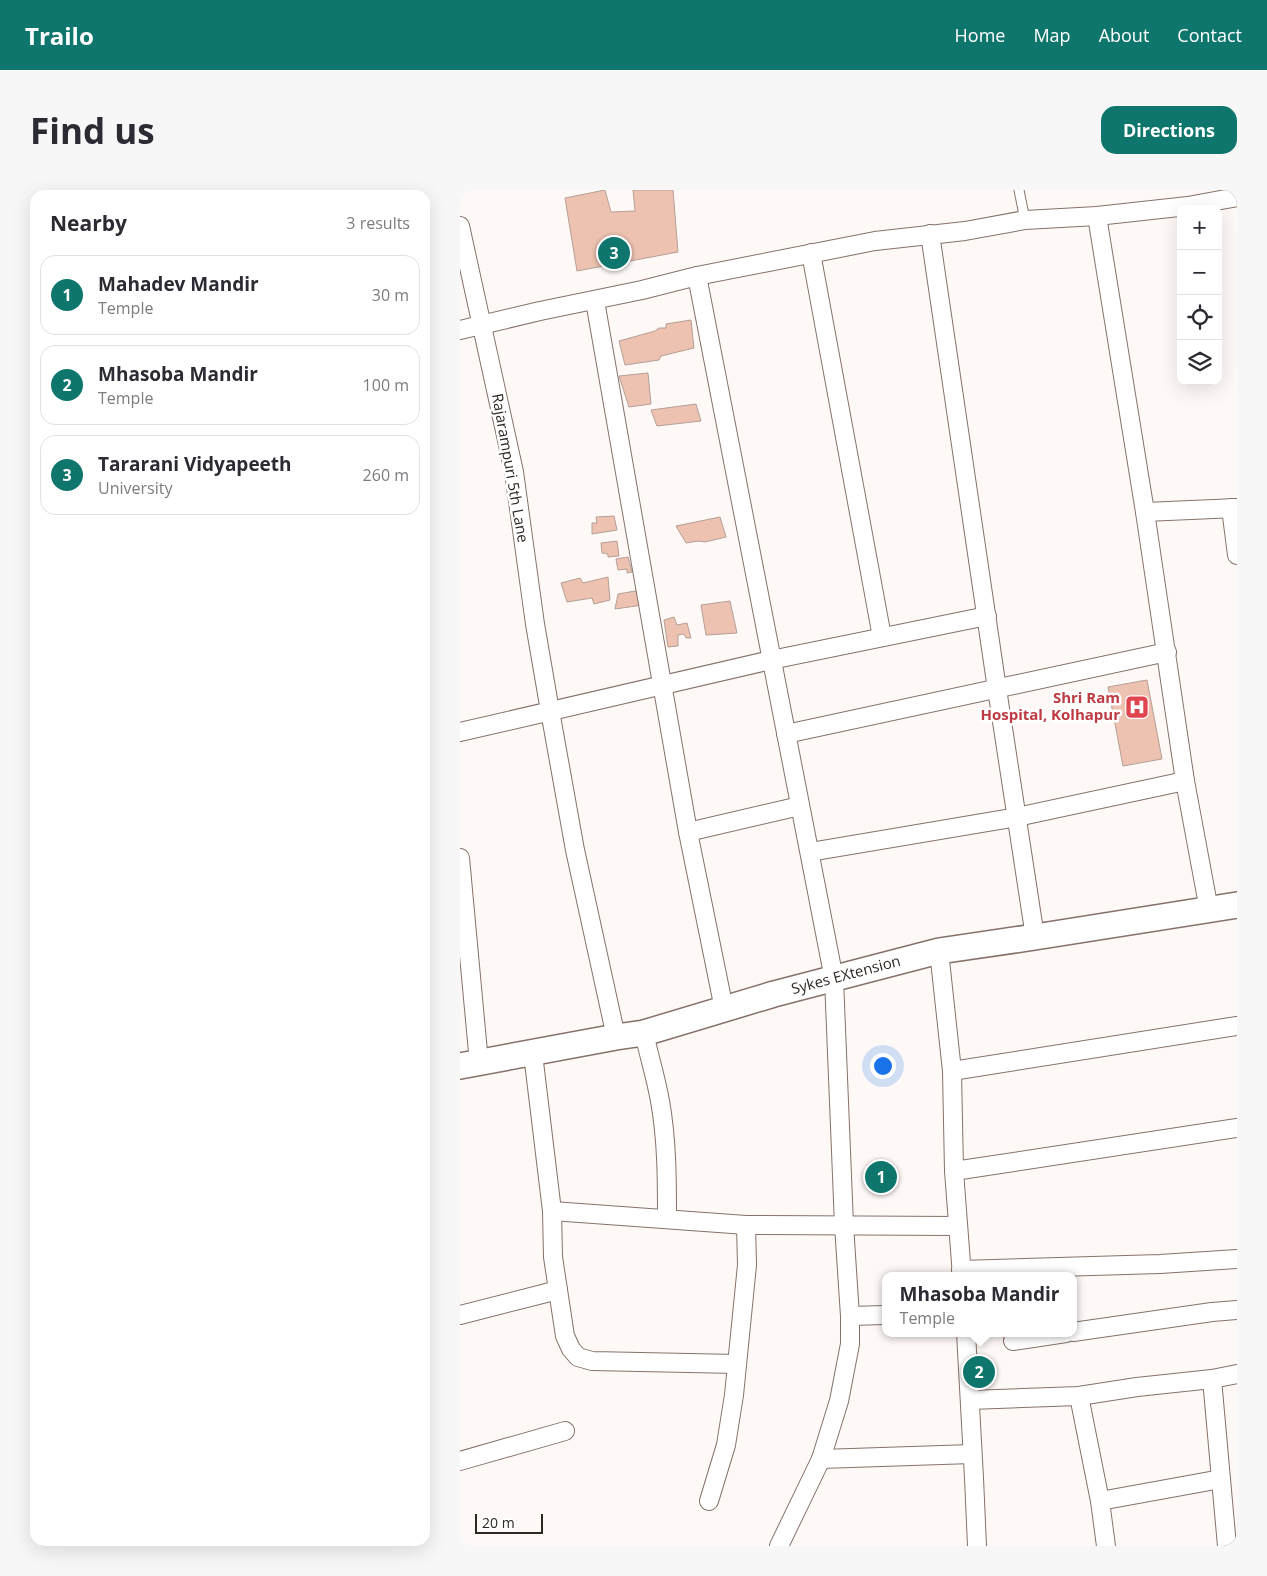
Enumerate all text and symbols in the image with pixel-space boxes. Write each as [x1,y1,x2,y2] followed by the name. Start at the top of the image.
[25,19,94,52] text: Trailo
[955,23,1005,47] text: Home
[1033,23,1071,47] text: Map
[1099,23,1149,47] text: About
[1177,23,1242,47] text: Contact
[1101,106,1237,154] button: Directions
[30,107,155,154] text: Find us
[1177,205,1222,385] map controls
[1177,205,1222,250] button: +
[50,209,127,237] text: Nearby
[346,212,410,234] text: 3 results
[598,234,630,272] pin: 3
[1177,250,1222,295] button: −
[98,271,259,297] text: Mahadev Mandir
[62,284,72,306] text: 1
[372,284,409,306] text: 30 m
[1177,295,1222,340] button: locate
[98,297,153,319] text: Temple
[1177,340,1222,385] button: layers
[98,361,258,387] text: Mhasoba Mandir
[62,374,72,396] text: 2
[363,374,409,396] text: 100 m
[98,387,153,409] text: Temple
[488,392,534,544] street label: Rajarampuri 5th Lane
[98,451,292,477] text: Tararani Vidyapeeth
[62,464,72,486] text: 3
[363,464,409,486] text: 260 m
[98,477,172,499] text: University
[980,687,1120,724] place label: Shri Ram Hospital, Kolhapur
[1124,694,1150,720] hospital icon: Shri Ram Hospital, Kolhapur
[789,950,903,998] street label: Sykes EXtension
[870,1053,896,1079] your location
[865,1158,897,1196] pin: 1
[882,1272,1077,1337] popup
[900,1281,1059,1307] text: Mhasoba Mandir
[900,1307,955,1329] text: Temple
[963,1353,995,1391] pin: 2
[475,1511,542,1534] scale bar
[482,1513,515,1532] text: 20 m

